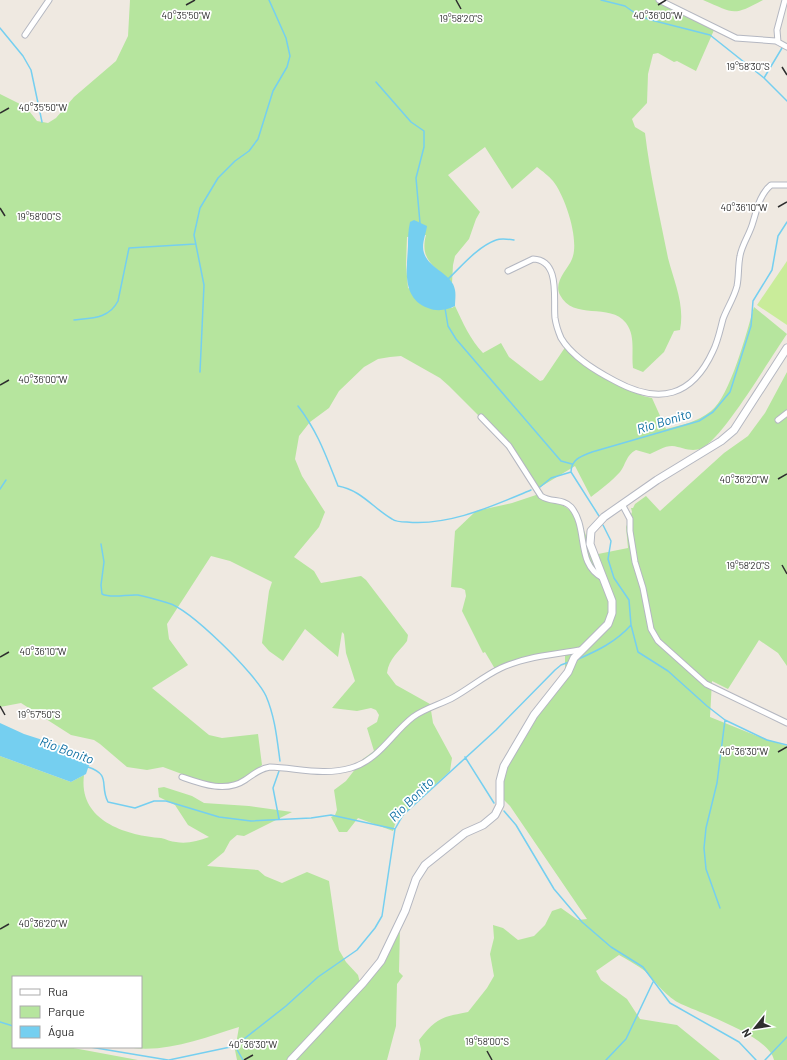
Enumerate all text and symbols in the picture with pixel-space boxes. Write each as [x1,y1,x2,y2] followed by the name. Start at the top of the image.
[162,9,211,21] text: 40°35'50"W
[633,9,683,21] text: 40°36'00"W
[439,12,483,24] text: 19°58'20"S
[726,60,770,72] text: 19°58'30"S
[19,101,68,113] text: 40°35'50"W
[720,201,768,213] text: 40°36'10"W
[17,210,61,222] text: 19°58'00"S
[18,373,68,385] text: 40°36'00"W
[635,405,693,437] water label: Rio Bonito
[719,473,769,485] text: 40°36'20"W
[726,559,770,571] text: 19°58'20"S
[19,645,67,657] text: 40°36'10"W
[18,708,61,720] text: 19°57'50"S
[38,733,96,767] water label: Rio Bonito
[720,745,769,757] text: 40°36'30"W
[385,773,437,825] water label: Rio Bonito
[18,917,68,929] text: 40°36'20"W
[12,976,142,1048] legend
[48,984,68,998] text: Rua
[48,1004,85,1018] text: Parque
[735,1008,775,1048] north arrow
[48,1024,74,1038] text: Água
[738,1027,753,1040] text: N
[465,1035,509,1047] text: 19°58'00"S
[229,1038,278,1050] text: 40°36'30"W

